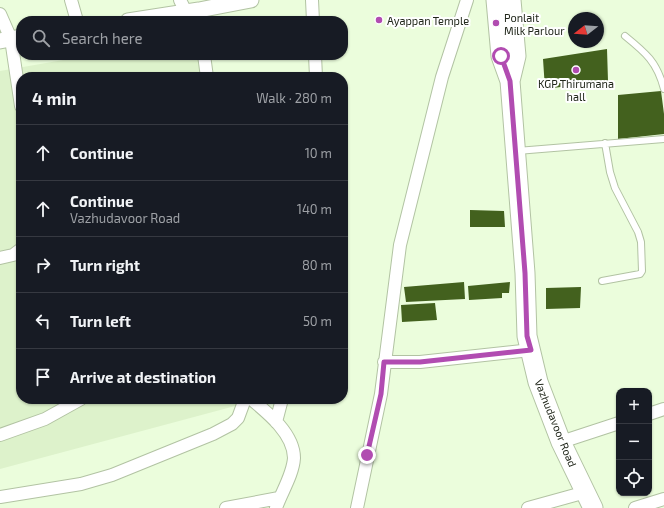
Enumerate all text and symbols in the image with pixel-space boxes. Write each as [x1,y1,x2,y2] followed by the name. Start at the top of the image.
[504,11,565,37] place label: Ponlait Milk Parlour
[568,12,604,48] north arrow
[387,14,469,27] place label: Ayappan Temple
[374,15,384,25] marker: Ayappan Temple
[16,16,348,60] search box
[491,18,501,28] marker: Ponlait Milk Parlour
[30,27,52,49] icon: search
[62,29,143,47] text: Search here
[492,47,510,65] route start
[571,65,581,75] marker: KGP Thirumana hall
[538,77,614,103] place label: KGP Thirumana hall
[32,88,76,108] text: 4 min
[256,90,332,106] text: Walk · 280 m
[32,142,54,164] icon: ahead
[70,144,133,162] text: Continue
[305,145,332,161] text: 10 m
[70,192,133,210] text: Continue
[32,198,54,220] icon: ahead
[297,201,332,217] text: 140 m
[70,210,180,226] text: Vazhudavoor Road
[32,254,54,276] icon: right
[70,256,140,274] text: Turn right
[302,257,332,273] text: 80 m
[32,310,54,332] icon: left
[70,312,131,330] text: Turn left
[303,313,332,329] text: 50 m
[32,366,54,388] icon: arrive
[70,368,216,386] text: Arrive at destination
[533,377,579,469] street label: Vazhudavoor Road
[616,388,652,496] map controls
[616,388,652,424] button: +
[616,424,652,460] button: −
[358,446,376,464] route end
[616,460,652,496] button: locate

